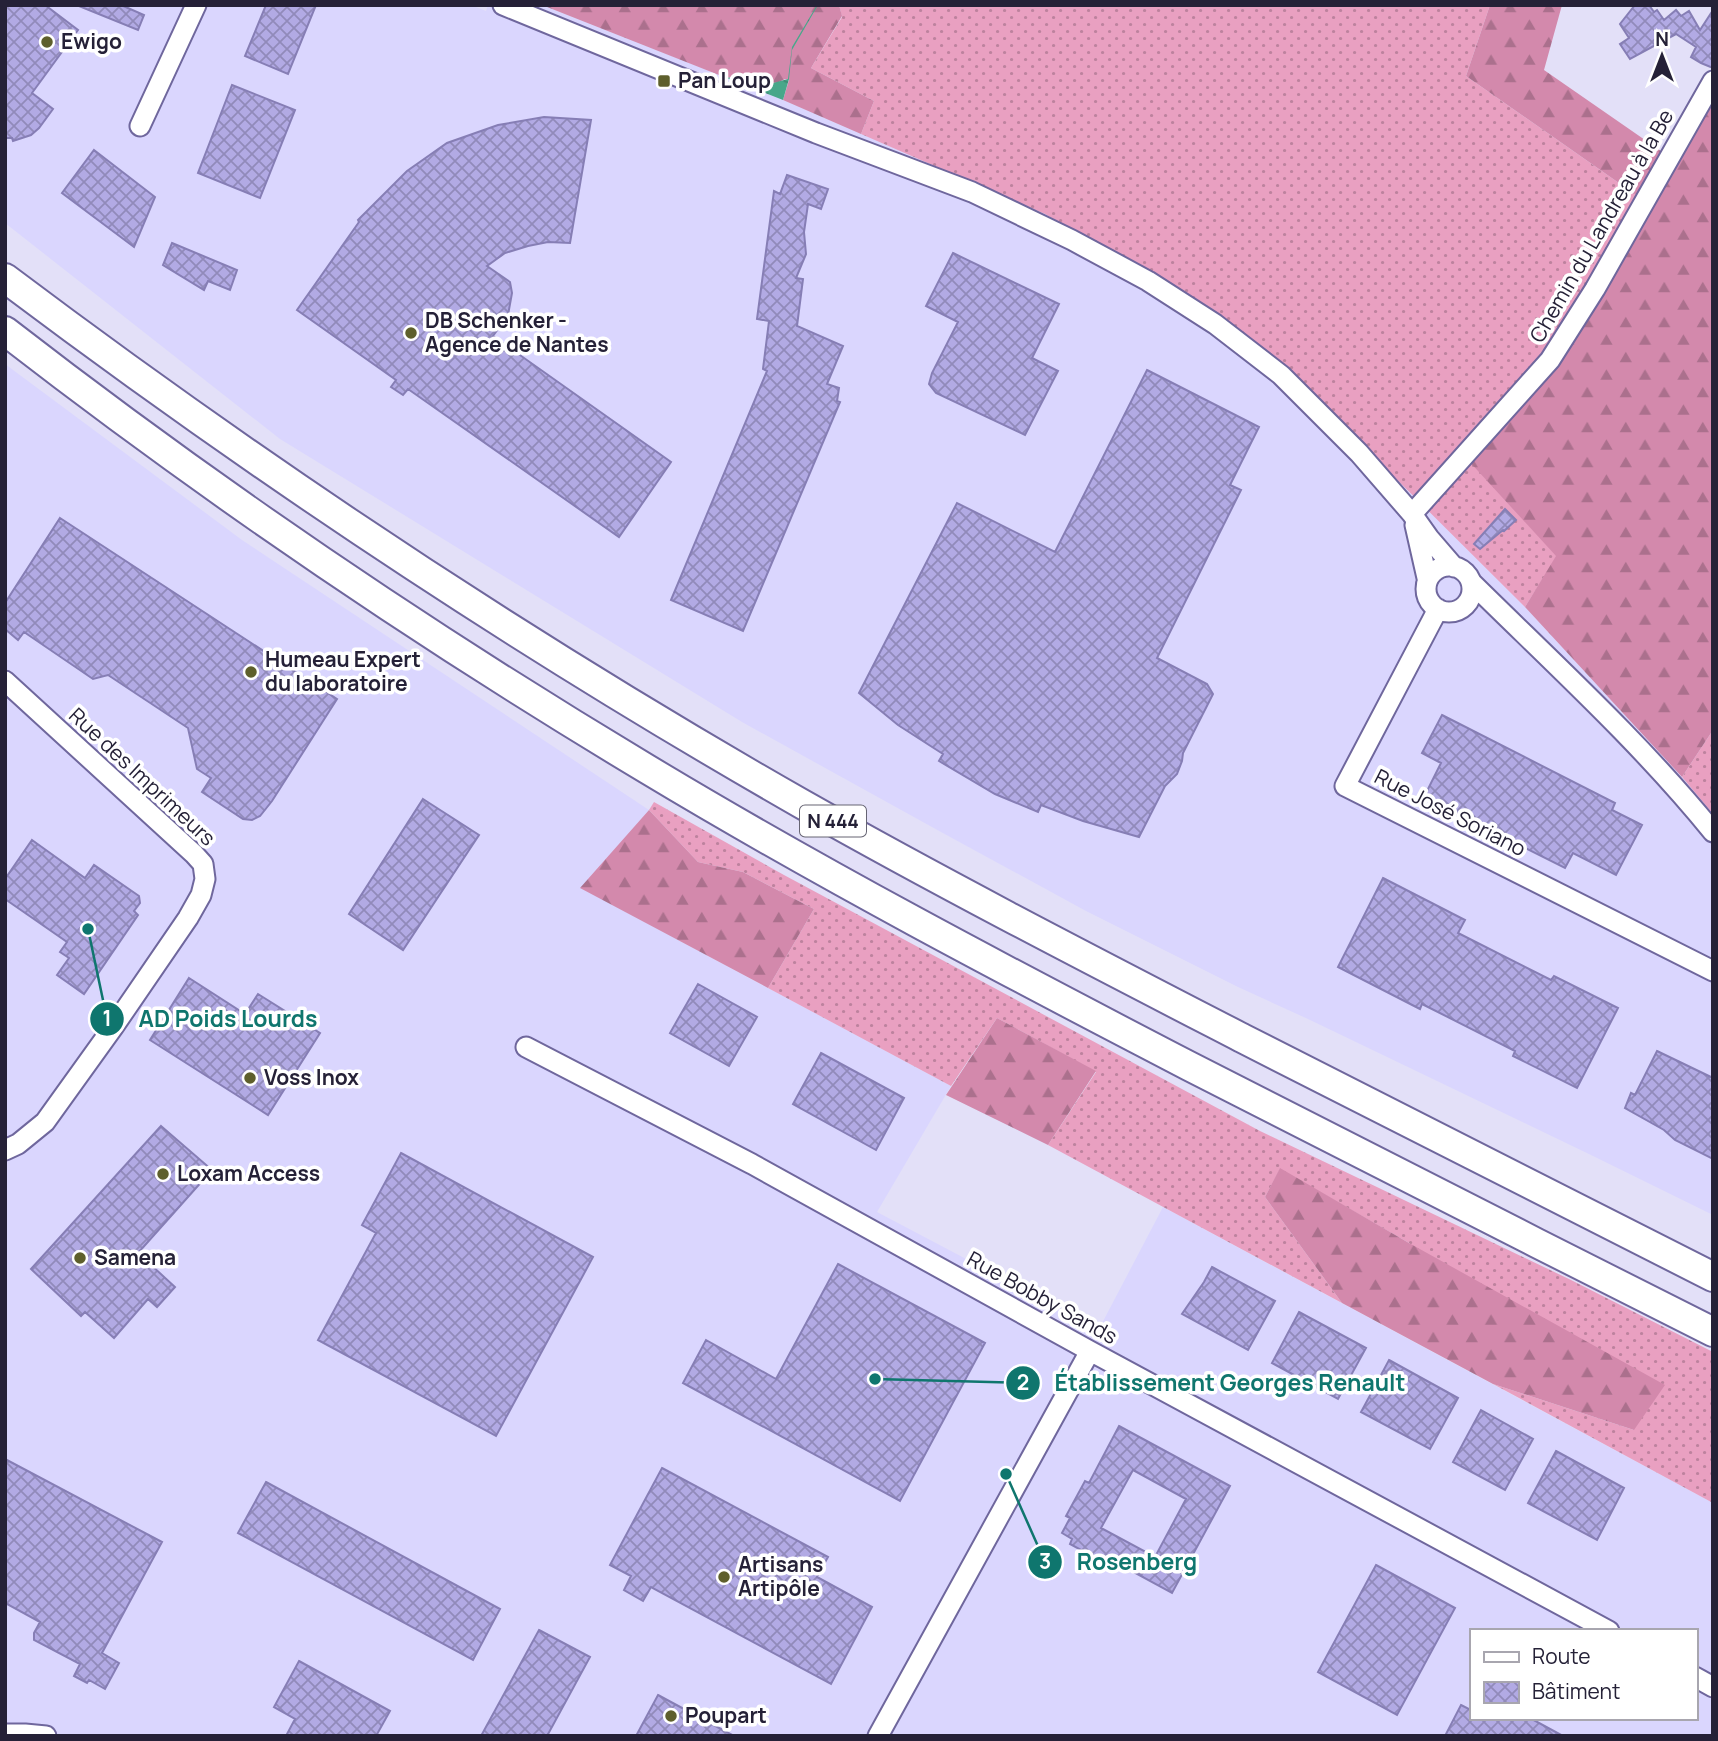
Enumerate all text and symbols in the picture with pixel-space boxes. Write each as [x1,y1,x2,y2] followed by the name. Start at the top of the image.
[1627,21,1697,91] north arrow
[1655,26,1669,52] text: N
[61,27,122,55] place label: Ewigo
[39,34,55,50] marker: Ewigo
[678,66,771,94] place label: Pan Loup
[656,73,672,89] marker: Pan Loup
[1523,104,1679,347] street label: Chemin du Landreau à la Be
[425,306,609,358] place label: DB Schenker - Agence de Nantes
[403,325,419,341] marker: DB Schenker - Agence de Nantes
[265,645,421,697] place label: Humeau Expert du laboratoire
[243,664,259,680] marker: Humeau Expert du laboratoire
[64,701,222,851] street label: Rue des Imprimeurs
[1370,762,1531,862] street label: Rue José Soriano
[800,806,866,836] road number: N 444
[89,997,331,1041] callout: AD Poids Lourds
[139,1002,318,1034] text: AD Poids Lourds
[102,1004,112,1032] text: 1
[264,1063,359,1091] place label: Voss Inox
[242,1070,258,1086] marker: Voss Inox
[177,1159,320,1187] place label: Loxam Access
[155,1166,171,1182] marker: Loxam Access
[94,1243,176,1271] place label: Samena
[962,1244,1123,1350] street label: Rue Bobby Sands
[72,1250,88,1266] marker: Samena
[1005,1361,1419,1405] callout: Établissement Georges Renault
[1055,1366,1405,1398] text: Établissement Georges Renault
[1017,1368,1029,1396] text: 2
[1028,1540,1211,1584] callout: Rosenberg
[1077,1545,1197,1577] text: Rosenberg
[1039,1547,1051,1575] text: 3
[738,1550,823,1602] place label: Artisans Artipôle
[716,1569,732,1585] marker: Artisans Artipôle
[1470,1629,1697,1720] legend
[1532,1642,1590,1670] text: Route
[1532,1677,1620,1705] text: Bâtiment
[685,1701,767,1729] place label: Poupart
[663,1708,679,1724] marker: Poupart

